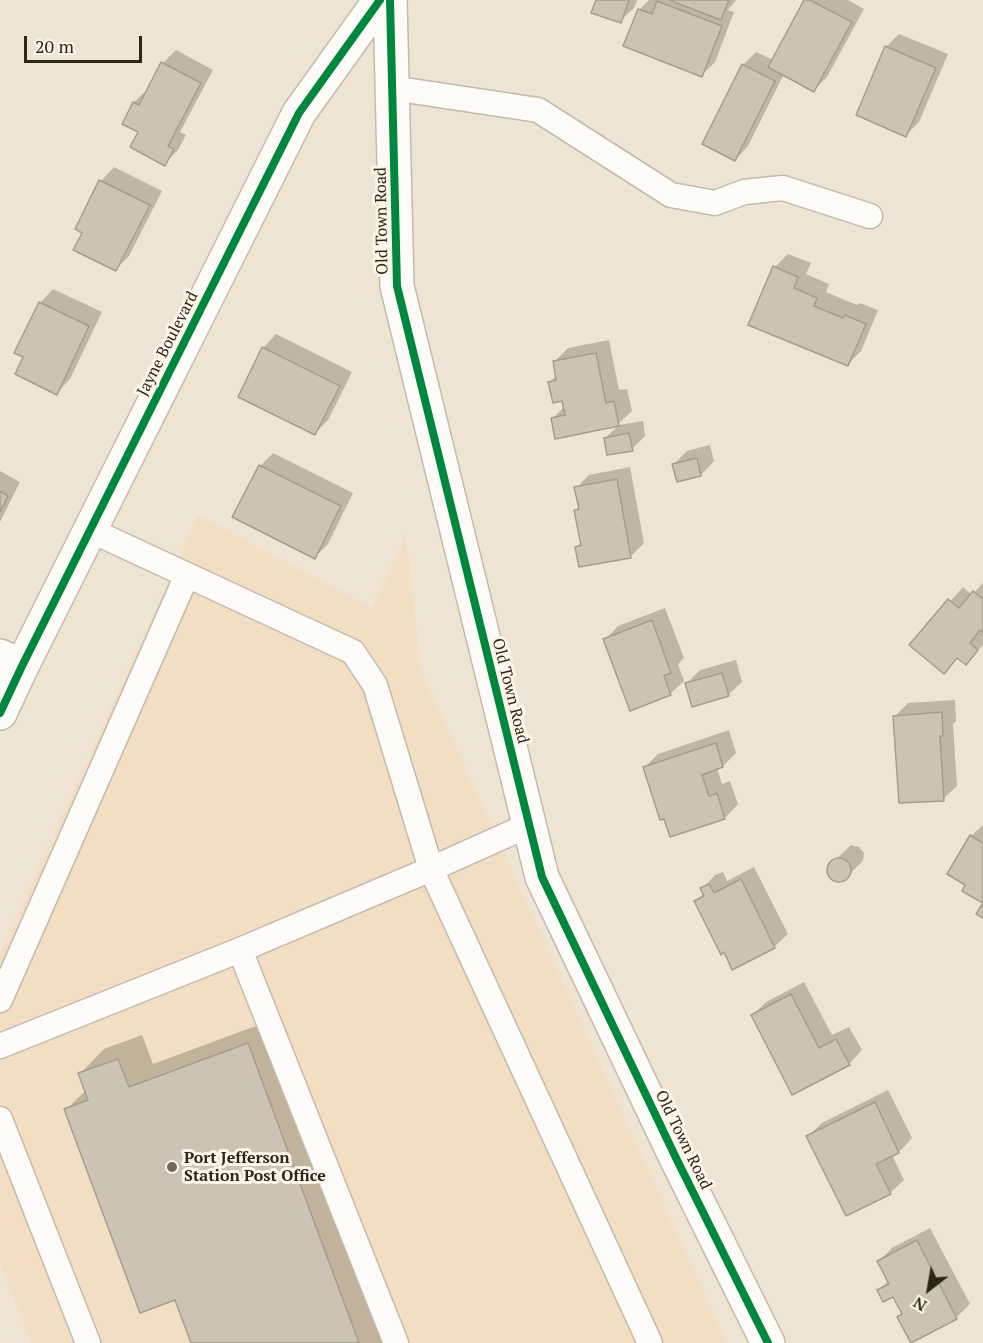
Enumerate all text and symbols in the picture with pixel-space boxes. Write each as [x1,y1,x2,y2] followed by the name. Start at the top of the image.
[27,24,146,62] scale bar
[35,34,74,58] text: 20 m
[371,167,393,275] street label: Old Town Road
[133,289,203,399] street label: Jayne Boulevard
[488,636,532,746] street label: Old Town Road
[651,1087,715,1193] street label: Old Town Road
[184,1148,326,1186] place label: Port Jefferson Station Post Office
[165,1160,179,1174] marker: Port Jefferson Station Post Office
[899,1259,959,1319] north arrow
[909,1292,931,1317] text: N

